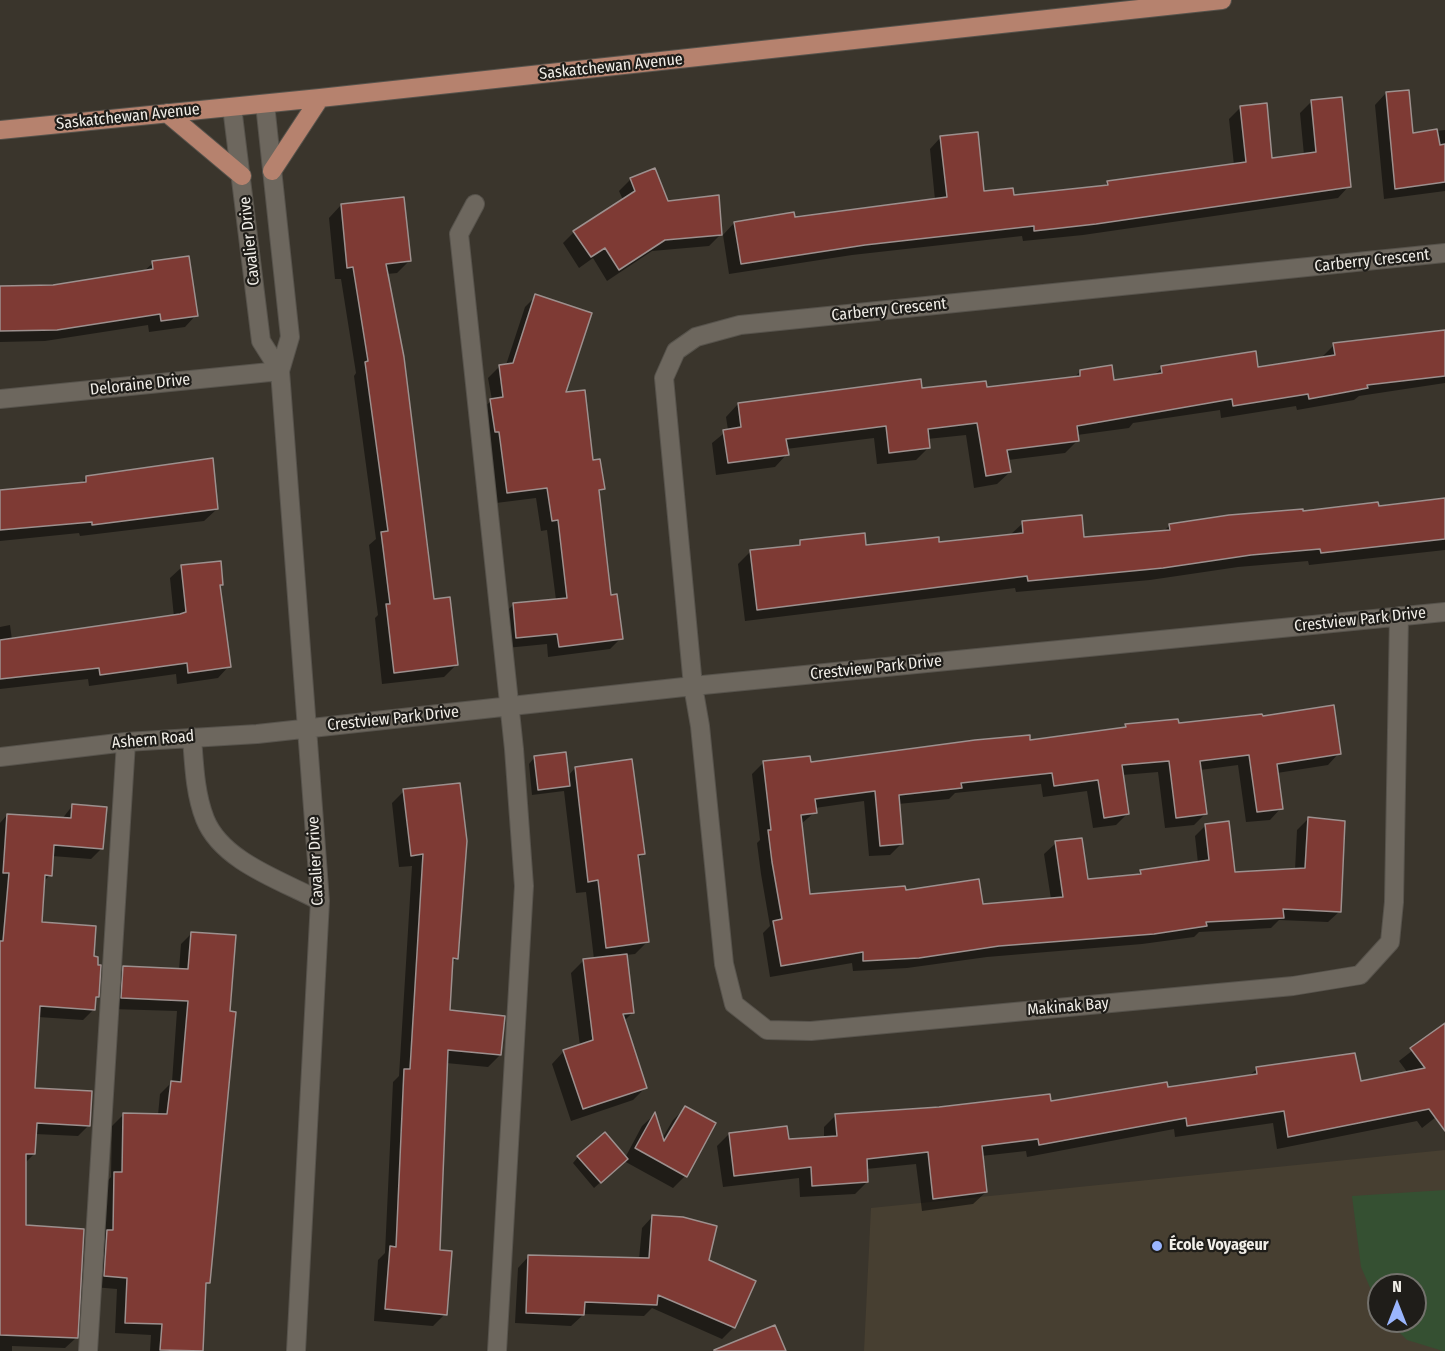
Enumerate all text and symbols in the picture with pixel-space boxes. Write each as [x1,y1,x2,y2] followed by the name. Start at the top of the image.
[538,50,684,84] street label: Saskatchewan Avenue
[55,100,201,134] street label: Saskatchewan Avenue
[236,195,264,287] street label: Cavalier Drive
[1313,245,1431,277] street label: Carberry Crescent
[830,294,948,326] street label: Carberry Crescent
[89,370,191,400] street label: Deloraine Drive
[1293,604,1427,636] street label: Crestview Park Drive
[809,652,943,684] street label: Crestview Park Drive
[326,703,460,735] street label: Crestview Park Drive
[111,727,195,753] street label: Ashern Road
[304,816,328,906] street label: Cavalier Drive
[1026,994,1110,1020] street label: Makinak Bay
[1169,1236,1269,1256] place label: École Voyageur
[1150,1239,1164,1253] marker: École Voyageur
[1367,1273,1427,1333] north arrow
[1392,1277,1402,1296] text: N

